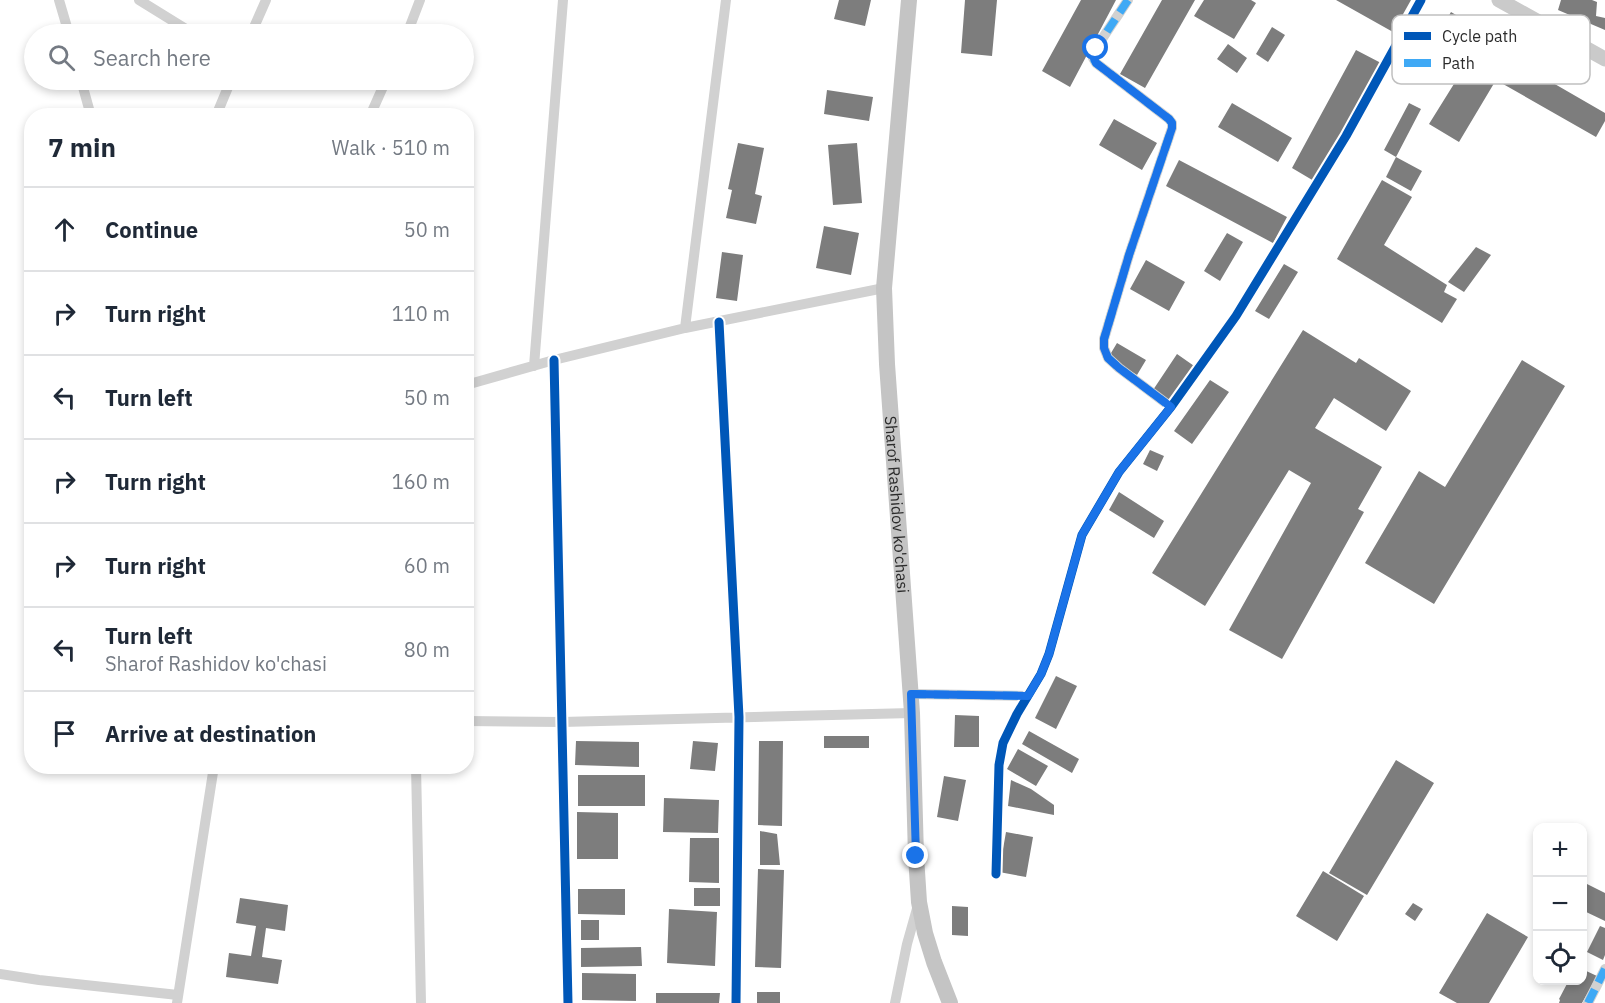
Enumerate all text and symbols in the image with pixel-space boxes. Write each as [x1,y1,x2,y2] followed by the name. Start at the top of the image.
[1392,15,1590,84] legend
[24,24,474,90] search box
[1442,26,1517,46] text: Cycle path
[1082,34,1108,60] route start
[45,41,78,74] icon: search
[93,43,211,72] text: Search here
[1442,53,1475,73] text: Path
[48,130,116,164] text: 7 min
[332,134,450,161] text: Walk · 510 m
[48,213,81,246] icon: ahead
[105,215,198,244] text: Continue
[404,216,450,243] text: 50 m
[48,297,81,330] icon: right
[105,299,206,328] text: Turn right
[392,300,450,327] text: 110 m
[48,381,81,414] icon: left
[105,383,193,412] text: Turn left
[404,384,450,411] text: 50 m
[881,415,913,594] street label: Sharof Rashidov ko'chasi
[48,465,81,498] icon: right
[105,467,206,496] text: Turn right
[392,468,450,495] text: 160 m
[48,549,81,582] icon: right
[105,551,206,580] text: Turn right
[404,552,450,579] text: 60 m
[105,621,193,650] text: Turn left
[48,633,81,666] icon: left
[404,636,450,663] text: 80 m
[105,650,327,677] text: Sharof Rashidov ko'chasi
[48,717,81,750] icon: arrive
[105,719,316,748] text: Arrive at destination
[1533,823,1587,985] map controls
[1533,823,1587,877] button: +
[902,842,928,868] route end
[1533,877,1587,931] button: −
[1533,931,1587,985] button: locate

